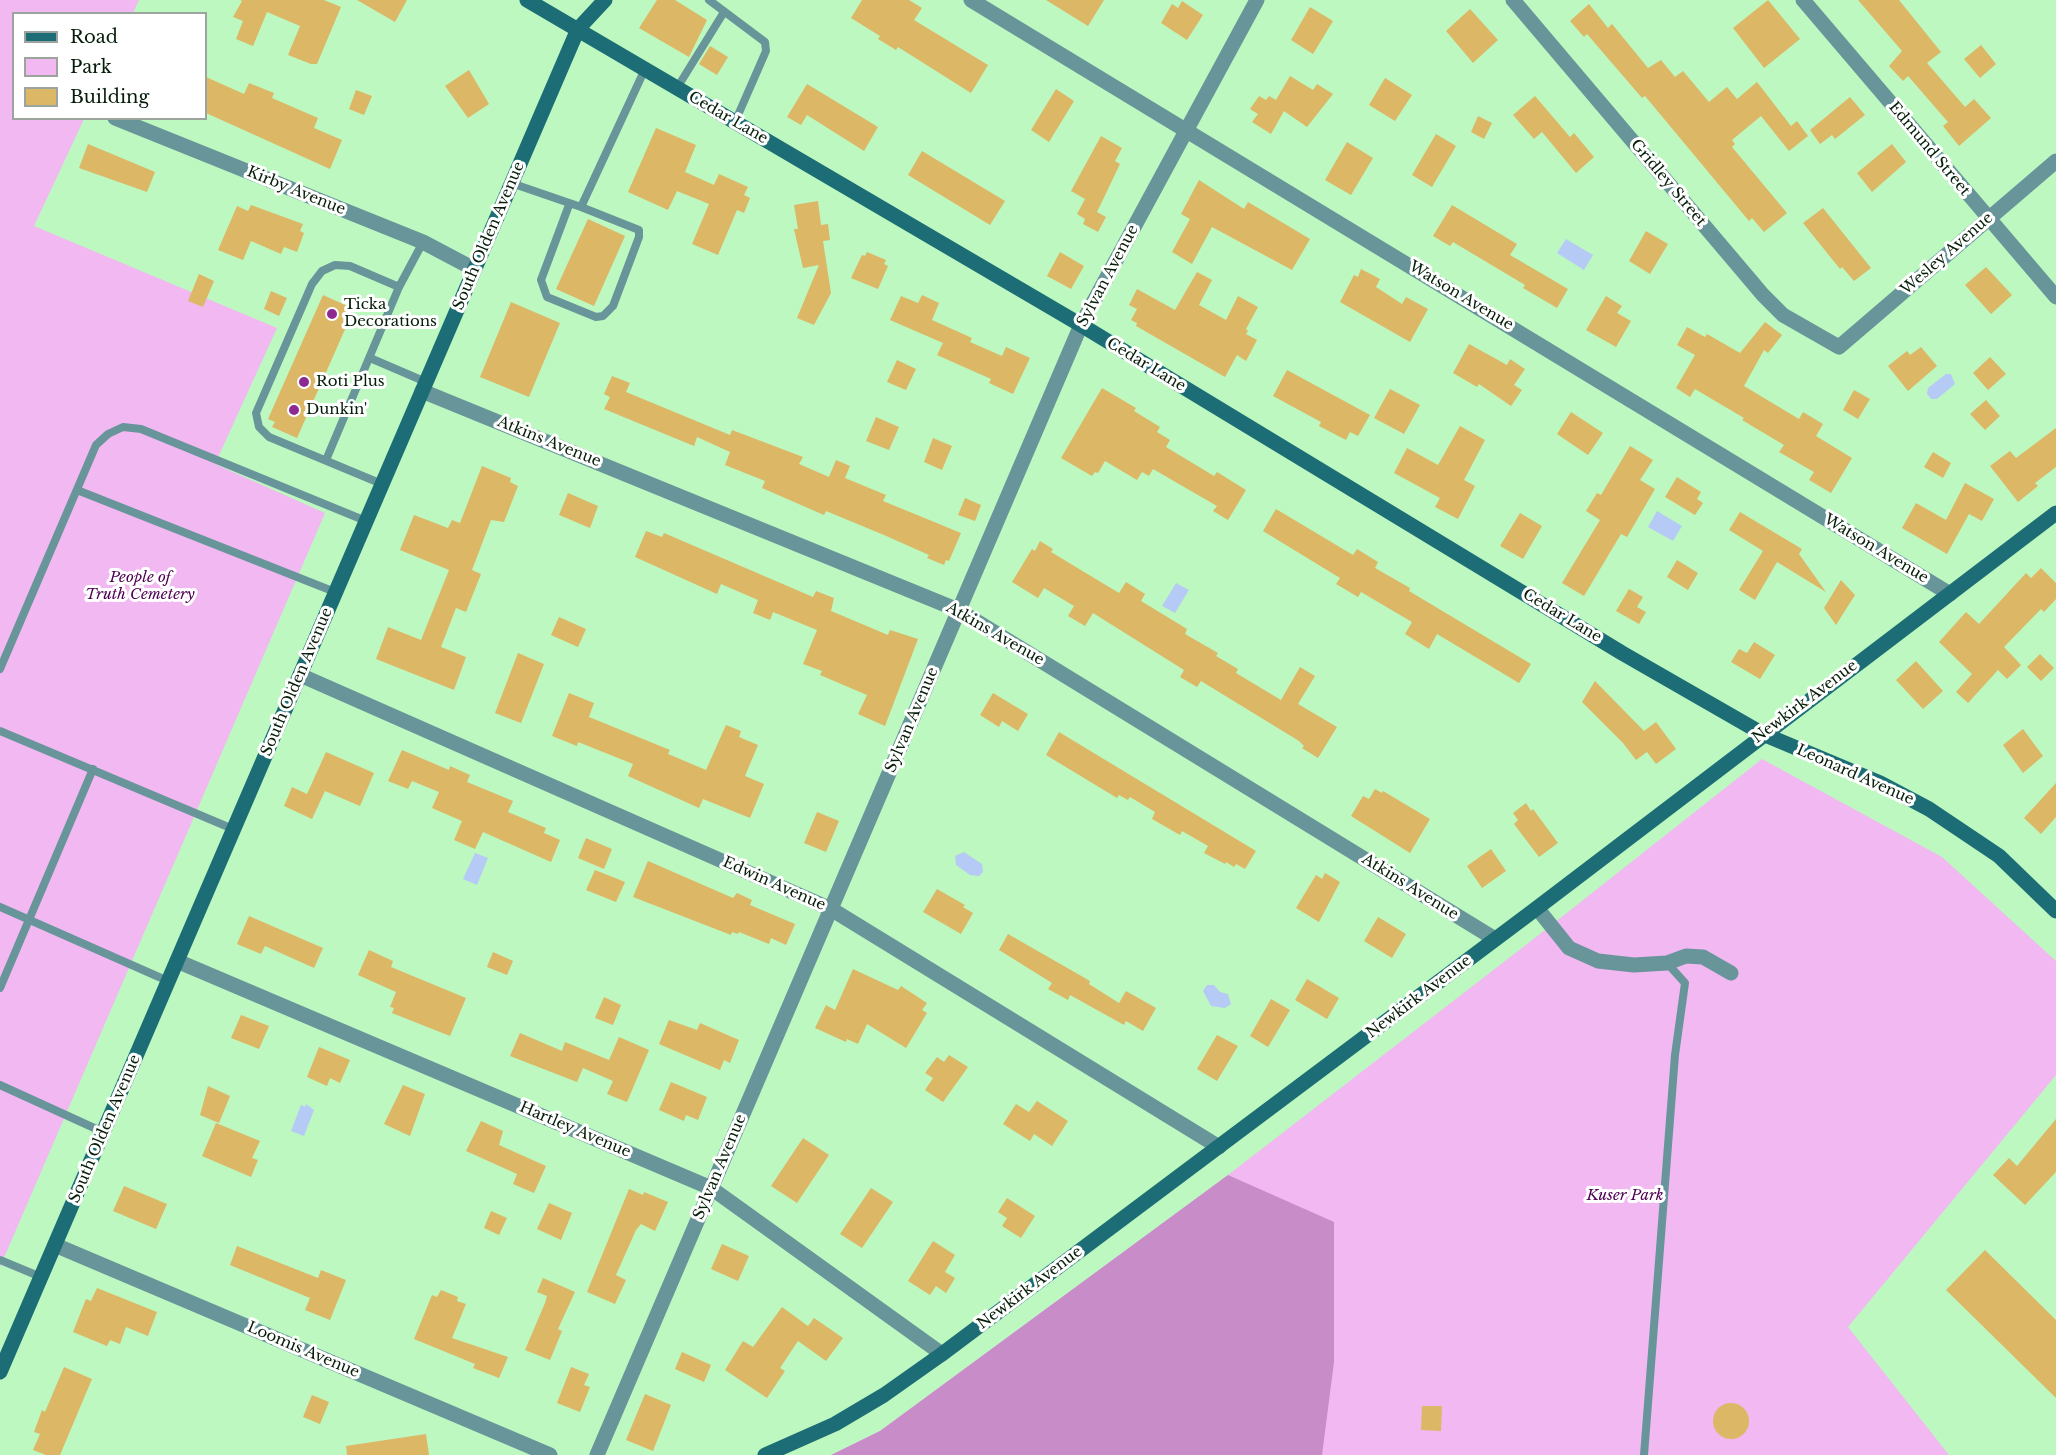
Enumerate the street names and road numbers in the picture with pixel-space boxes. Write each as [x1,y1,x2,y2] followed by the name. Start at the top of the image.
[685,88,771,148] street label: Cedar Lane
[1884,98,1974,200] street label: Edmund Street
[1626,136,1710,230] street label: Gridley Street
[450,159,528,313] street label: South Olden Avenue
[244,163,348,219] street label: Kirby Avenue
[1897,209,1997,299] street label: Wesley Avenue
[1074,222,1142,330] street label: Sylvan Avenue
[1406,258,1516,334] street label: Watson Avenue
[1103,334,1189,396] street label: Cedar Lane
[495,413,603,471] street label: Atkins Avenue
[1821,511,1931,587] street label: Watson Avenue
[1519,585,1605,647] street label: Cedar Lane
[943,599,1047,669] street label: Atkins Avenue
[258,605,336,759] street label: South Olden Avenue
[1749,657,1861,747] street label: Newkirk Avenue
[882,665,942,775] street label: Sylvan Avenue
[1794,741,1916,809] street label: Leonard Avenue
[1359,850,1461,924] street label: Atkins Avenue
[720,853,828,915] street label: Edwin Avenue
[1363,952,1475,1042] street label: Newkirk Avenue
[66,1052,144,1206] street label: South Olden Avenue
[517,1098,633,1162] street label: Hartley Avenue
[690,1112,750,1222] street label: Sylvan Avenue
[974,1243,1086,1333] street label: Newkirk Avenue
[244,1318,362,1382] street label: Loomis Avenue

